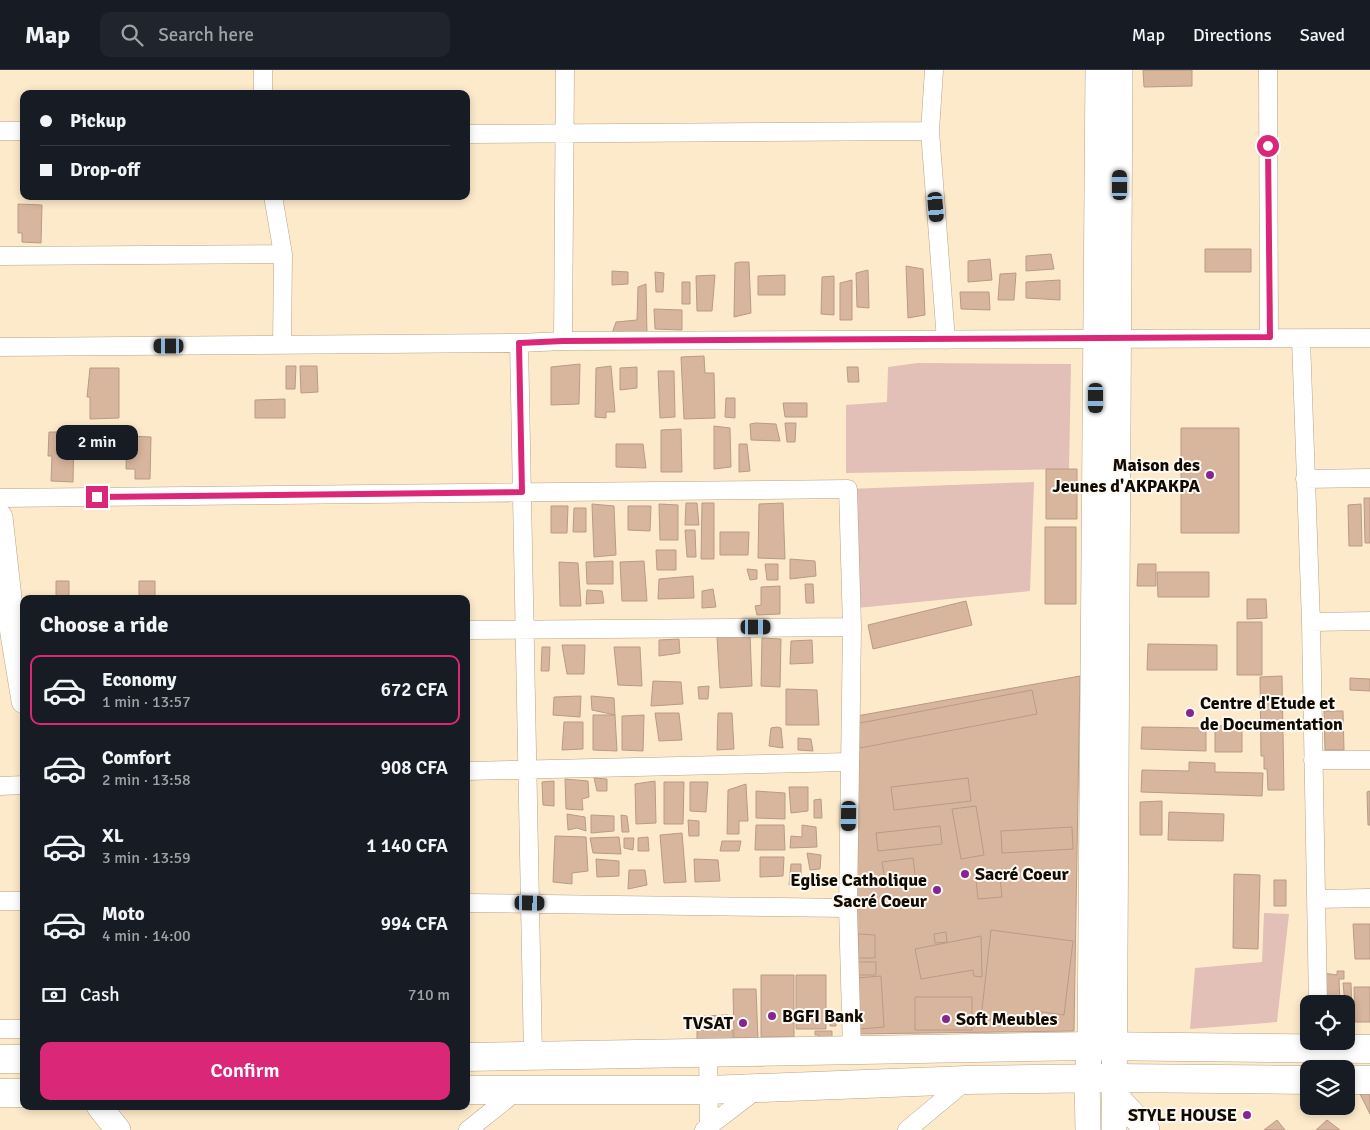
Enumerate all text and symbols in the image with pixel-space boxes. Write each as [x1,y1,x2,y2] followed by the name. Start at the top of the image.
[100,12,450,57] search box
[25,20,70,50] text: Map
[118,21,146,49] icon: search
[158,23,254,47] text: Search here
[1132,24,1165,46] text: Map
[1193,24,1272,46] text: Directions
[1300,24,1345,46] text: Saved
[70,109,126,133] text: Pickup
[1257,135,1279,157] route start
[70,158,140,182] text: Drop-off
[1112,170,1127,200] car
[927,191,944,223] car
[154,339,184,354] car
[1088,383,1103,413] car
[56,424,138,460] callout: 2 min
[78,432,116,452] text: 2 min
[1052,454,1201,497] place label: Maison des Jeunes d'AKPAKPA
[1204,469,1216,481] marker: Maison des Jeunes d'AKPAKPA
[86,486,108,508] route end
[40,611,168,638] text: Choose a ride
[741,620,771,635] car
[42,668,87,713] icon: car
[102,668,176,692] text: Economy
[381,678,448,702] text: 672 CFA
[102,692,191,712] text: 1 min · 13:57
[1200,692,1343,735] place label: Centre d'Etude et de Documentation
[1184,707,1196,719] marker: Centre d'Etude et de Documentation
[42,746,87,791] icon: car
[102,746,171,770] text: Comfort
[381,756,448,780] text: 908 CFA
[102,770,191,790] text: 2 min · 13:58
[841,801,856,831] car
[42,824,87,869] icon: car
[102,824,124,848] text: XL
[366,834,448,858] text: 1 140 CFA
[102,848,191,868] text: 3 min · 13:59
[975,863,1070,885] place label: Sacré Coeur
[959,868,971,880] marker: Sacré Coeur
[790,869,928,912] place label: Eglise Catholique Sacré Coeur
[931,884,943,896] marker: Eglise Catholique Sacré Coeur
[514,895,545,911] car
[42,902,87,947] icon: car
[102,902,145,926] text: Moto
[381,912,448,936] text: 994 CFA
[102,926,191,946] text: 4 min · 14:00
[40,981,68,1009] icon: cash
[80,983,120,1007] text: Cash
[408,985,450,1005] text: 710 m
[1300,995,1355,1115] map controls
[1300,995,1355,1050] button: locate
[782,1005,864,1027] place label: BGFI Bank
[956,1008,1058,1030] place label: Soft Meubles
[766,1010,778,1022] marker: BGFI Bank
[683,1012,734,1034] place label: TVSAT
[940,1013,952,1025] marker: Soft Meubles
[737,1017,749,1029] marker: TVSAT
[40,1042,450,1100] button: Confirm
[1300,1060,1355,1115] button: layers
[1128,1104,1237,1126] place label: STYLE HOUSE
[1241,1109,1253,1121] marker: STYLE HOUSE

